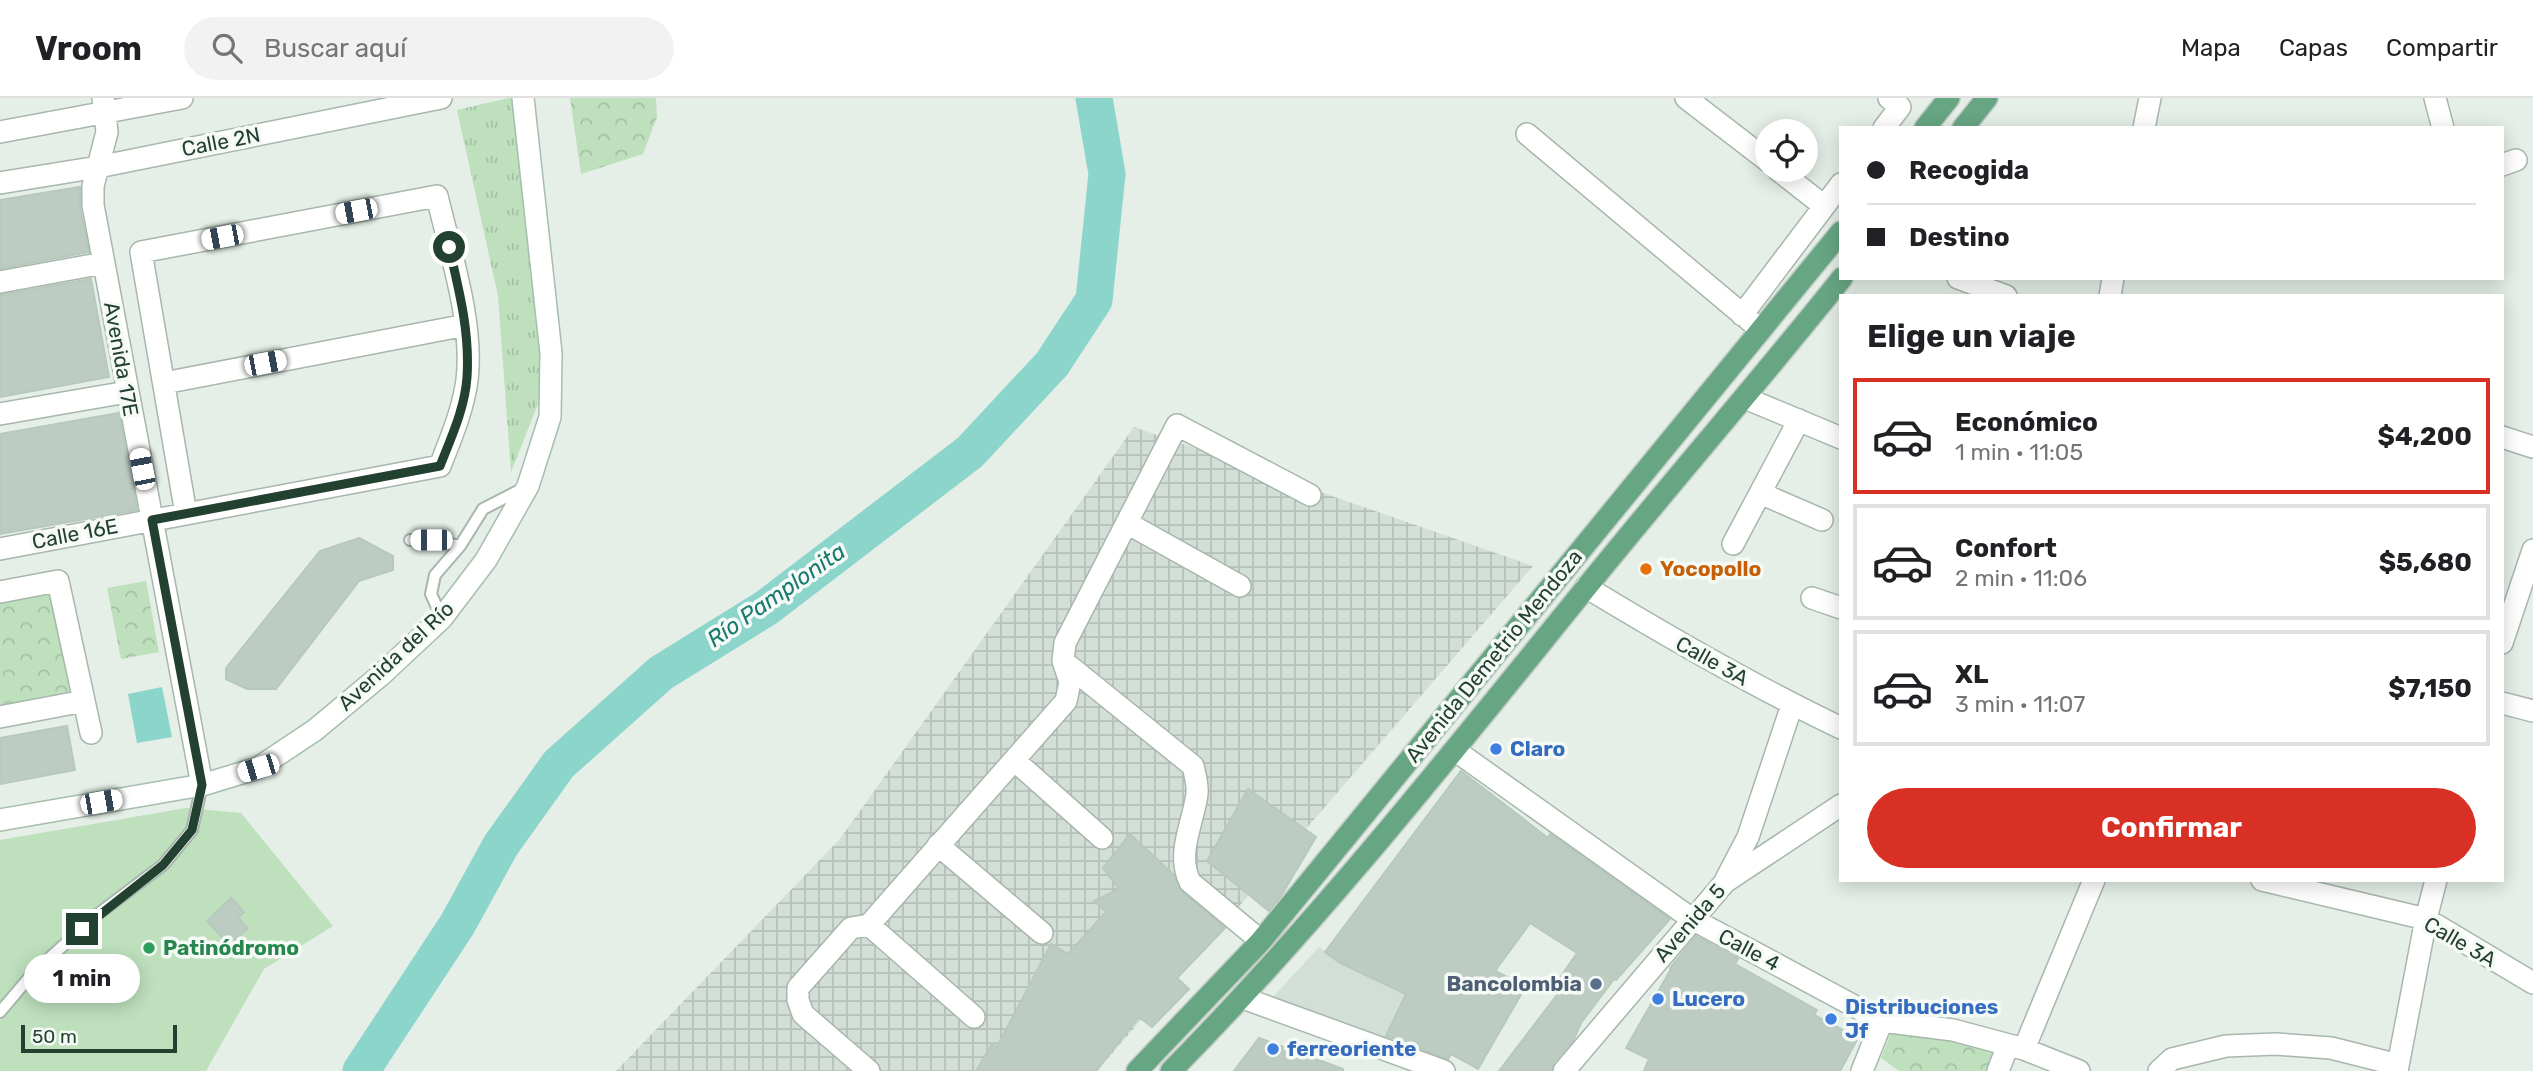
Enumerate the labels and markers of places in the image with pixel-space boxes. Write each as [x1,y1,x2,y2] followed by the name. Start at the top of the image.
[1660,556,1761,581] place label: Yocopollo
[1638,561,1654,577] marker: Yocopollo
[1510,736,1565,761] place label: Claro
[1488,741,1504,757] marker: Claro
[163,935,299,960] place label: Patinódromo
[141,940,157,956] marker: Patinódromo
[1446,971,1582,996] place label: Bancolombia
[1588,976,1604,992] marker: Bancolombia
[1672,986,1745,1011] place label: Lucero
[1650,991,1666,1007] marker: Lucero
[1845,994,1998,1043] place label: Distribuciones Jf
[1823,1011,1839,1027] marker: Distribuciones Jf
[1287,1036,1417,1061] place label: ferreoriente
[1265,1041,1281,1057] marker: ferreoriente

